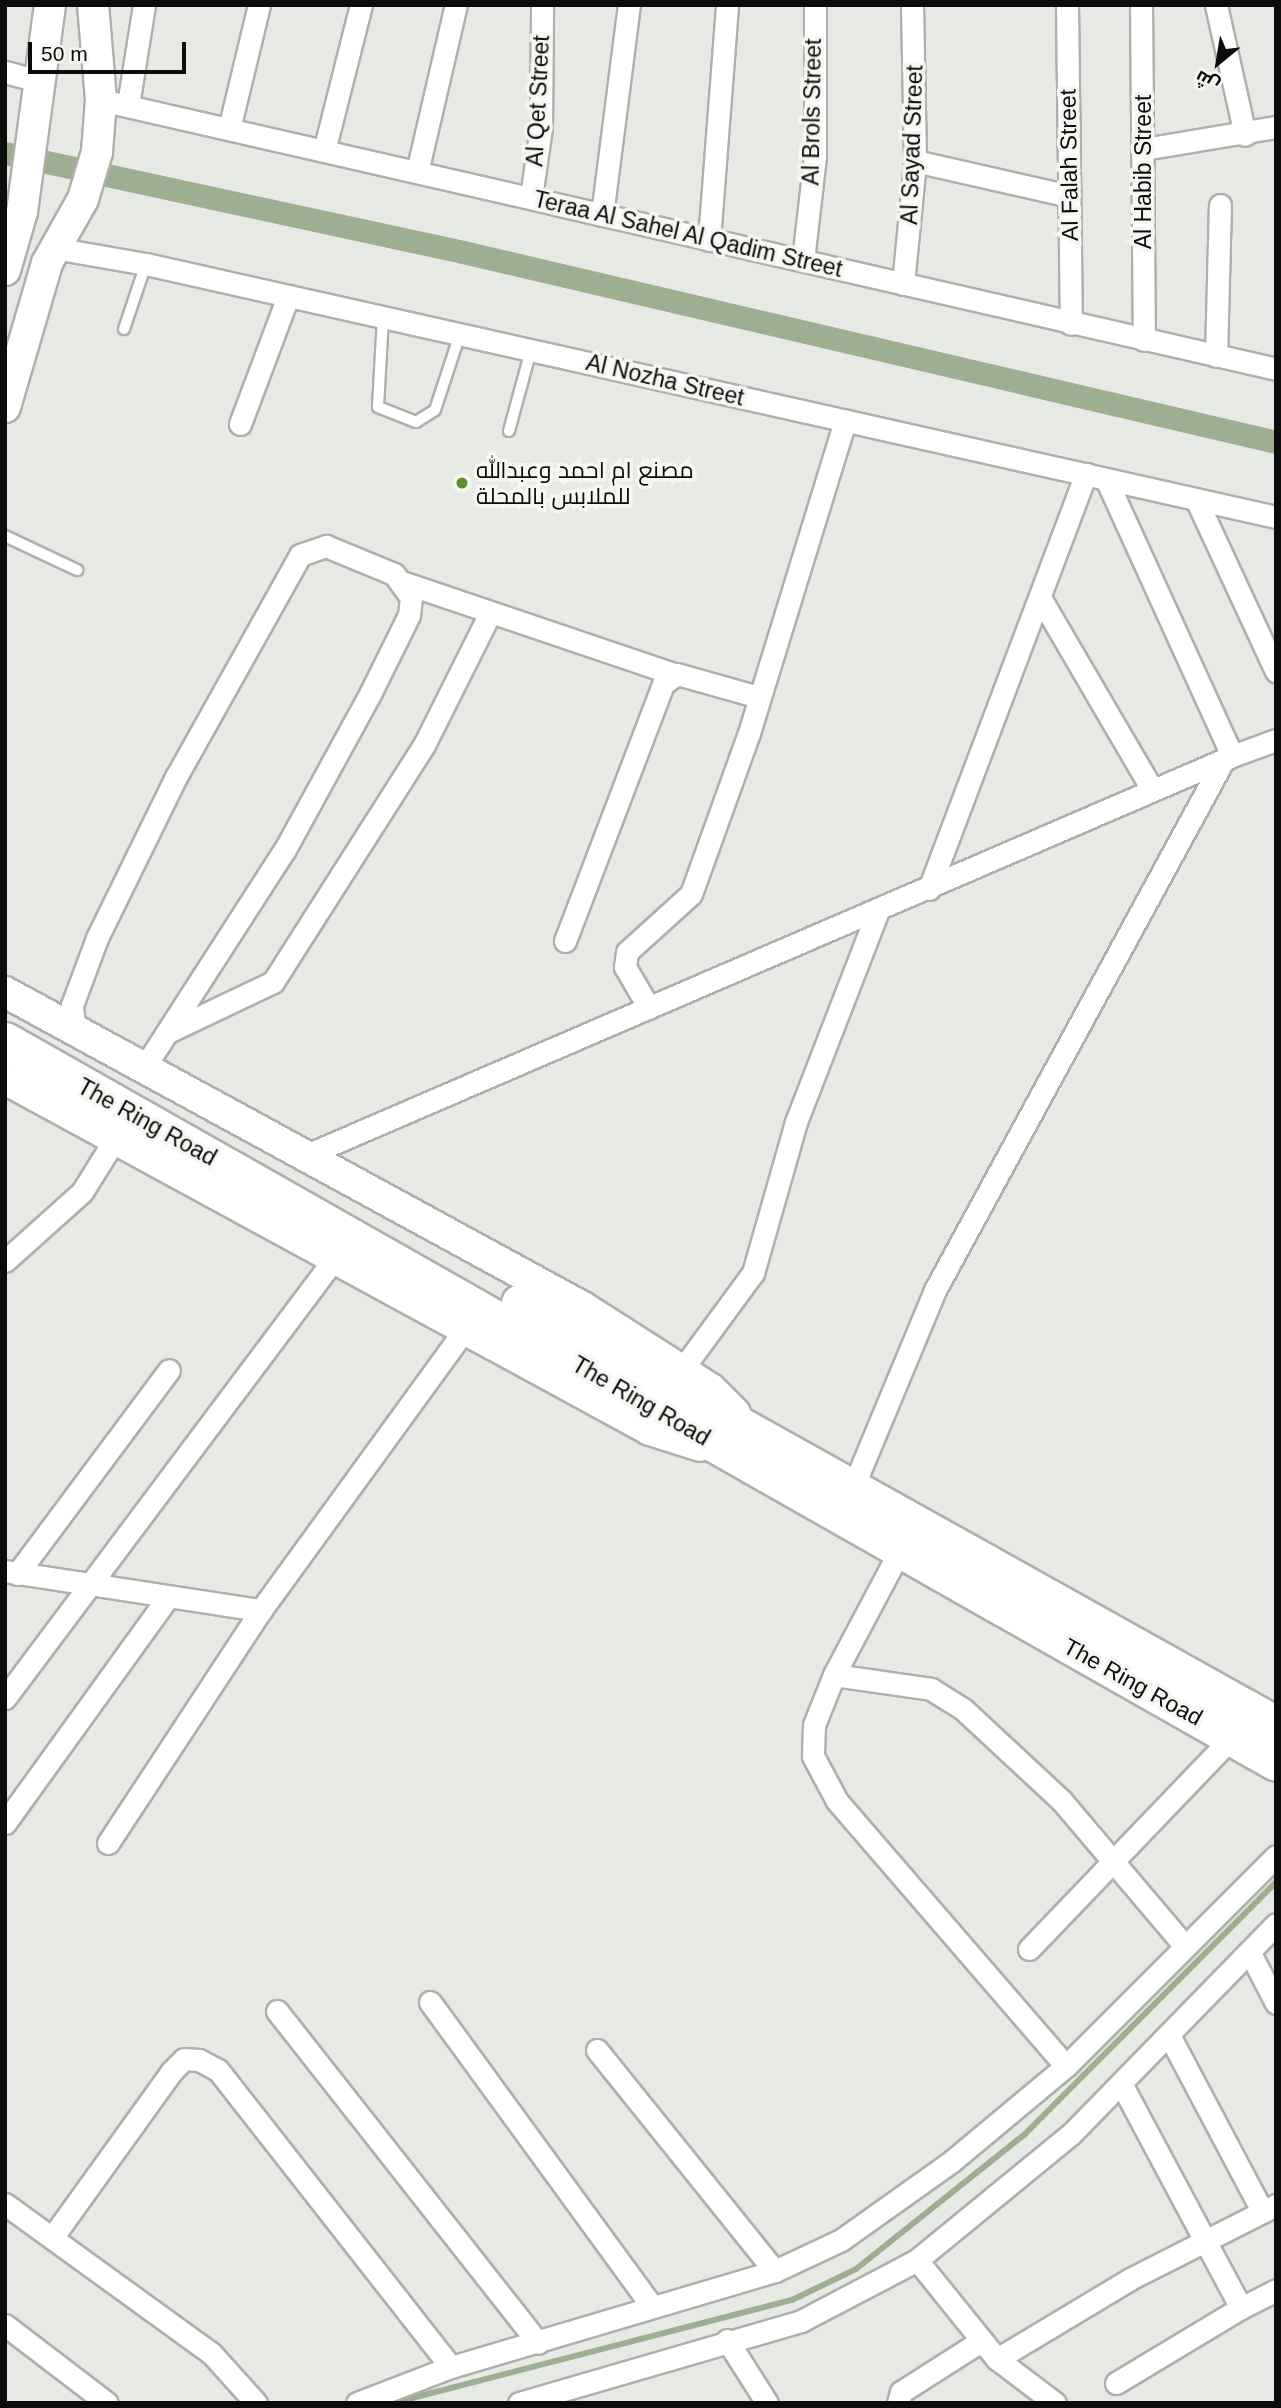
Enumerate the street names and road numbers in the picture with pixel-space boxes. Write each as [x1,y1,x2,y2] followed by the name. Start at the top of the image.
[521,35,555,167] street label: Al Qet Street
[797,38,827,186] street label: Al Brols Street
[895,65,929,225] street label: Al Sayad Street
[1054,89,1084,241] street label: Al Falah Street
[1129,95,1157,249] street label: Al Habib Street
[530,185,846,283] street label: Teraa Al Sahel Al Qadim Street
[583,348,747,412] street label: Al Nozha Street
[73,1072,221,1172] street label: The Ring Road
[567,1350,715,1452] street label: The Ring Road
[1059,1632,1207,1732] street label: The Ring Road

